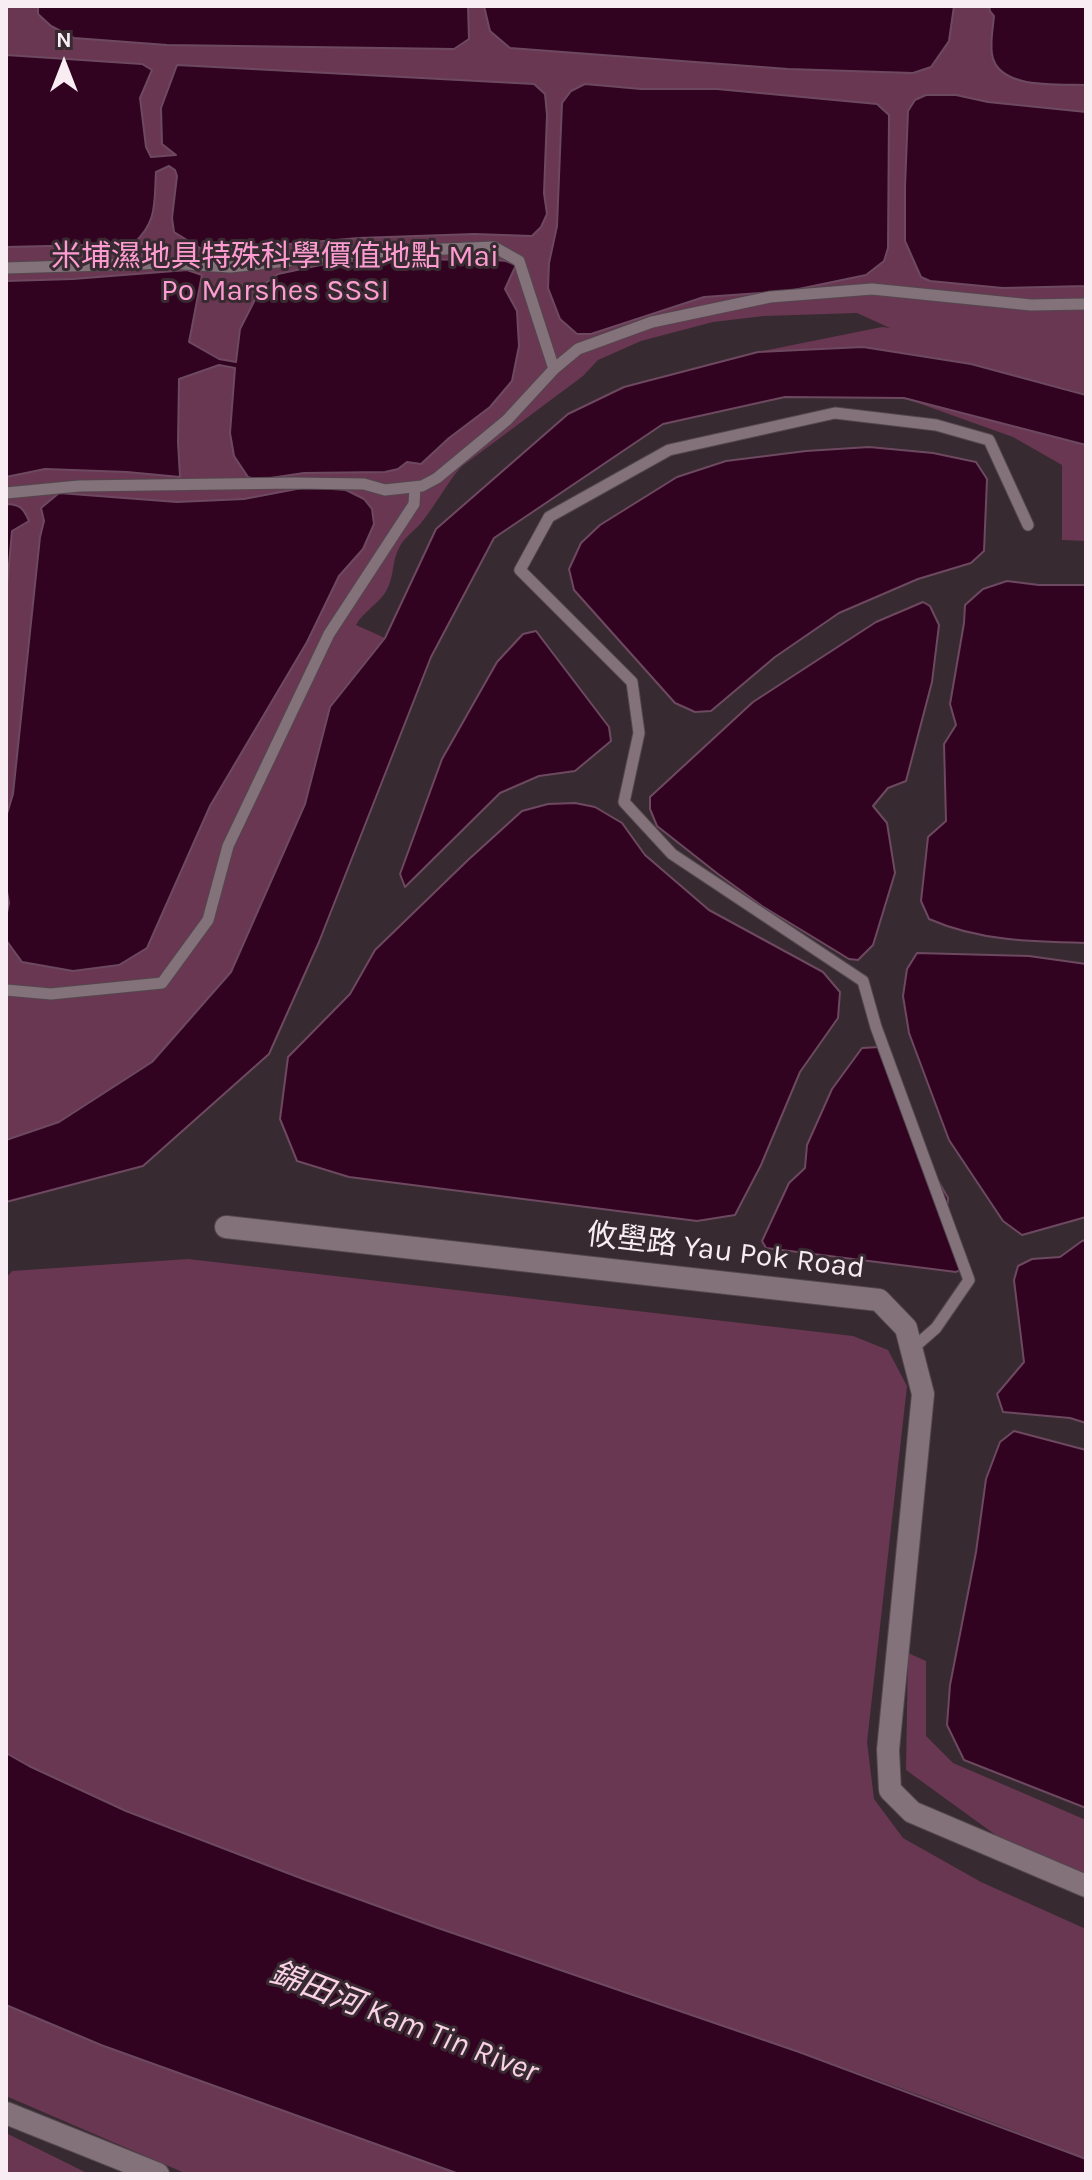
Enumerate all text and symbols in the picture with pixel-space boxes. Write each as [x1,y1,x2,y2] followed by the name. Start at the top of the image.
[24,24,104,104] north arrow
[56,27,72,53] text: N
[51,239,499,310] park label: 米埔濕地具特殊科學價值地點 Mai Po Marshes SSSI
[585,1217,867,1287] street label: 攸壆路 Yau Pok Road
[265,1954,543,2092] water label: 錦田河 Kam Tin River

